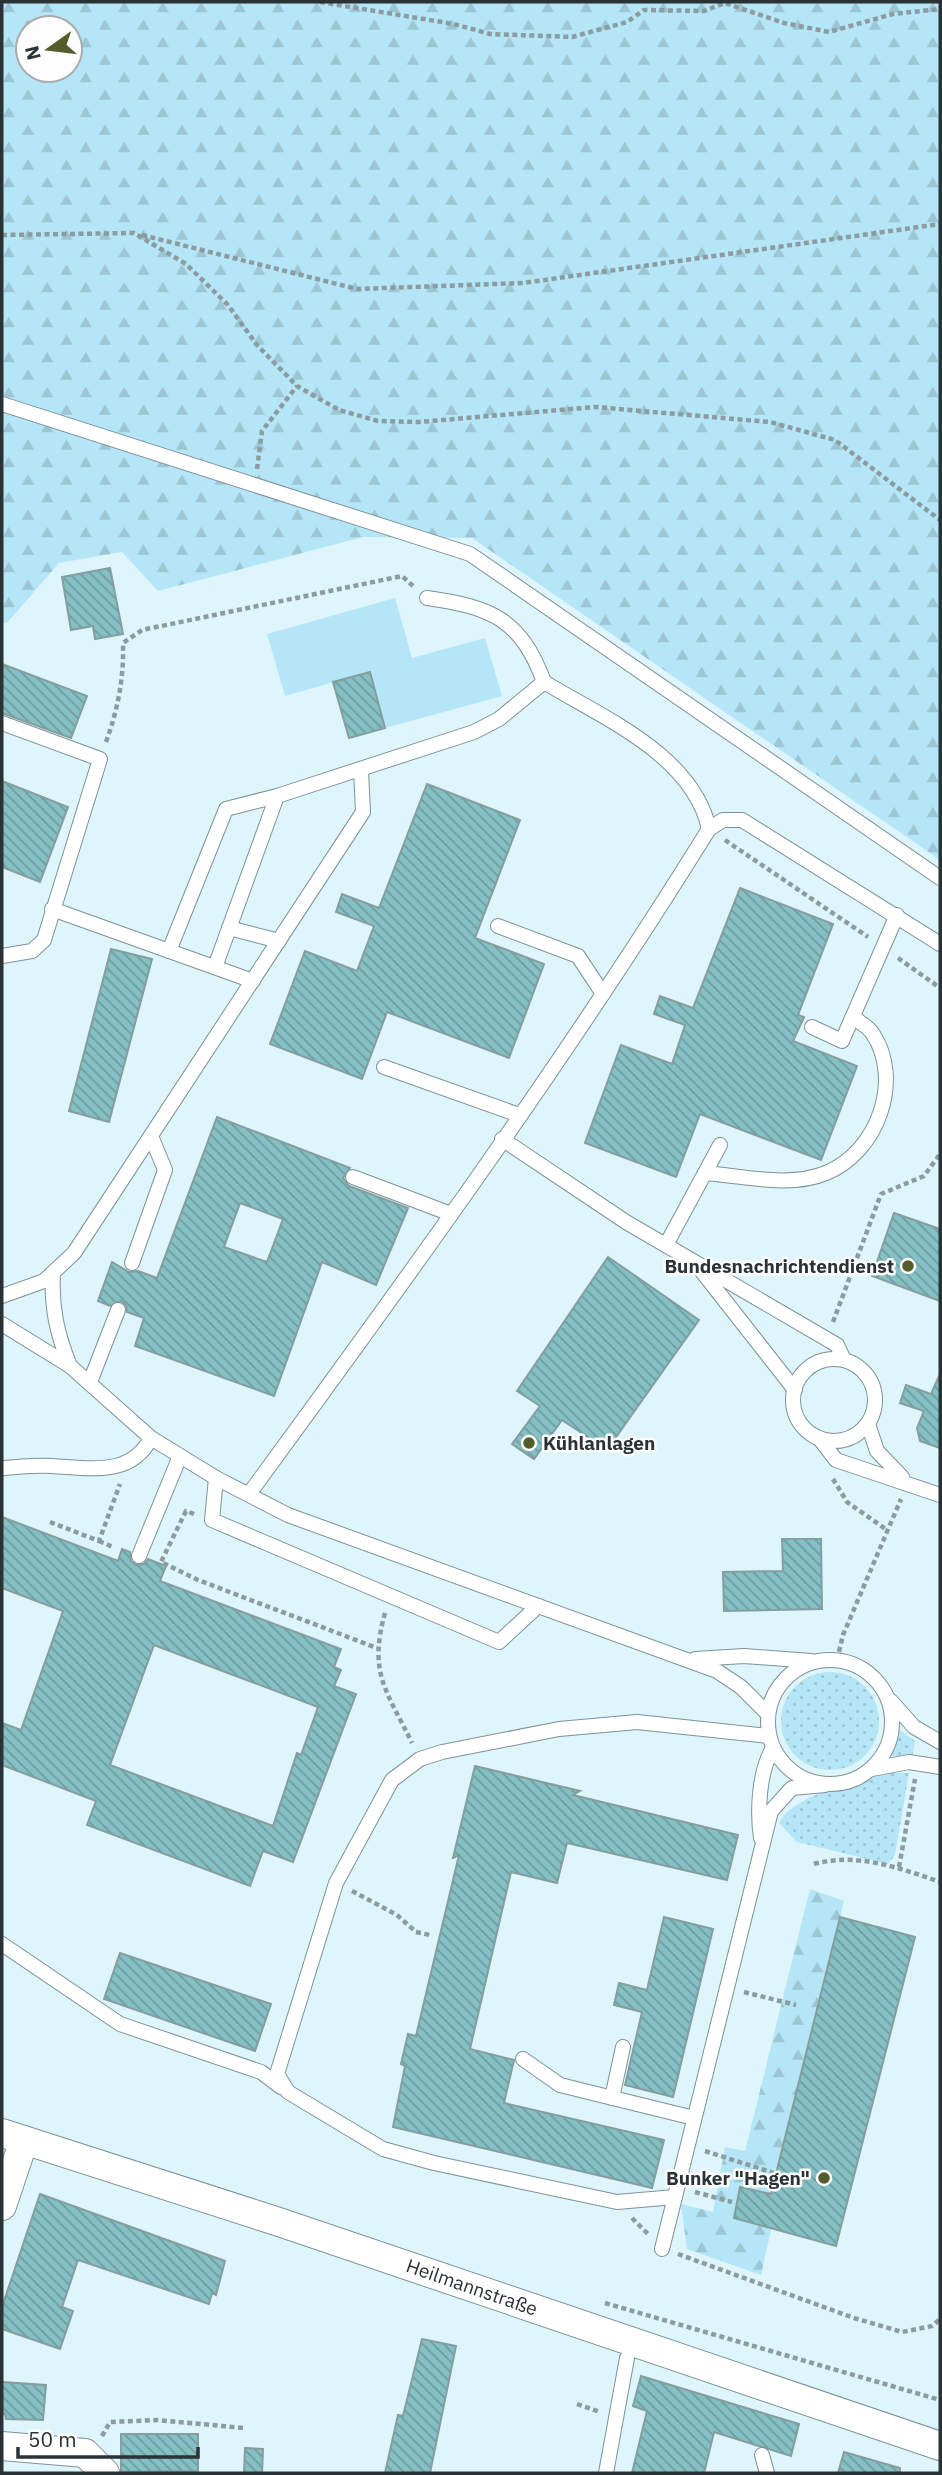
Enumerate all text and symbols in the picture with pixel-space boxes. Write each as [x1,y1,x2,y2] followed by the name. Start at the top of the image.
[14,14,84,84] north arrow
[19,44,46,63] text: N
[664,1254,894,1278] place label: Bundesnachrichtendienst
[900,1258,916,1274] marker: Bundesnachrichtendienst
[543,1431,655,1455] place label: Kühlanlagen
[521,1435,537,1451] marker: Kühlanlagen
[666,2166,810,2190] place label: Bunker "Hagen"
[816,2170,832,2186] marker: Bunker "Hagen"
[403,2253,541,2321] street label: Heilmannstraße
[18,2416,198,2460] scale bar
[28,2425,77,2453] text: 50 m

